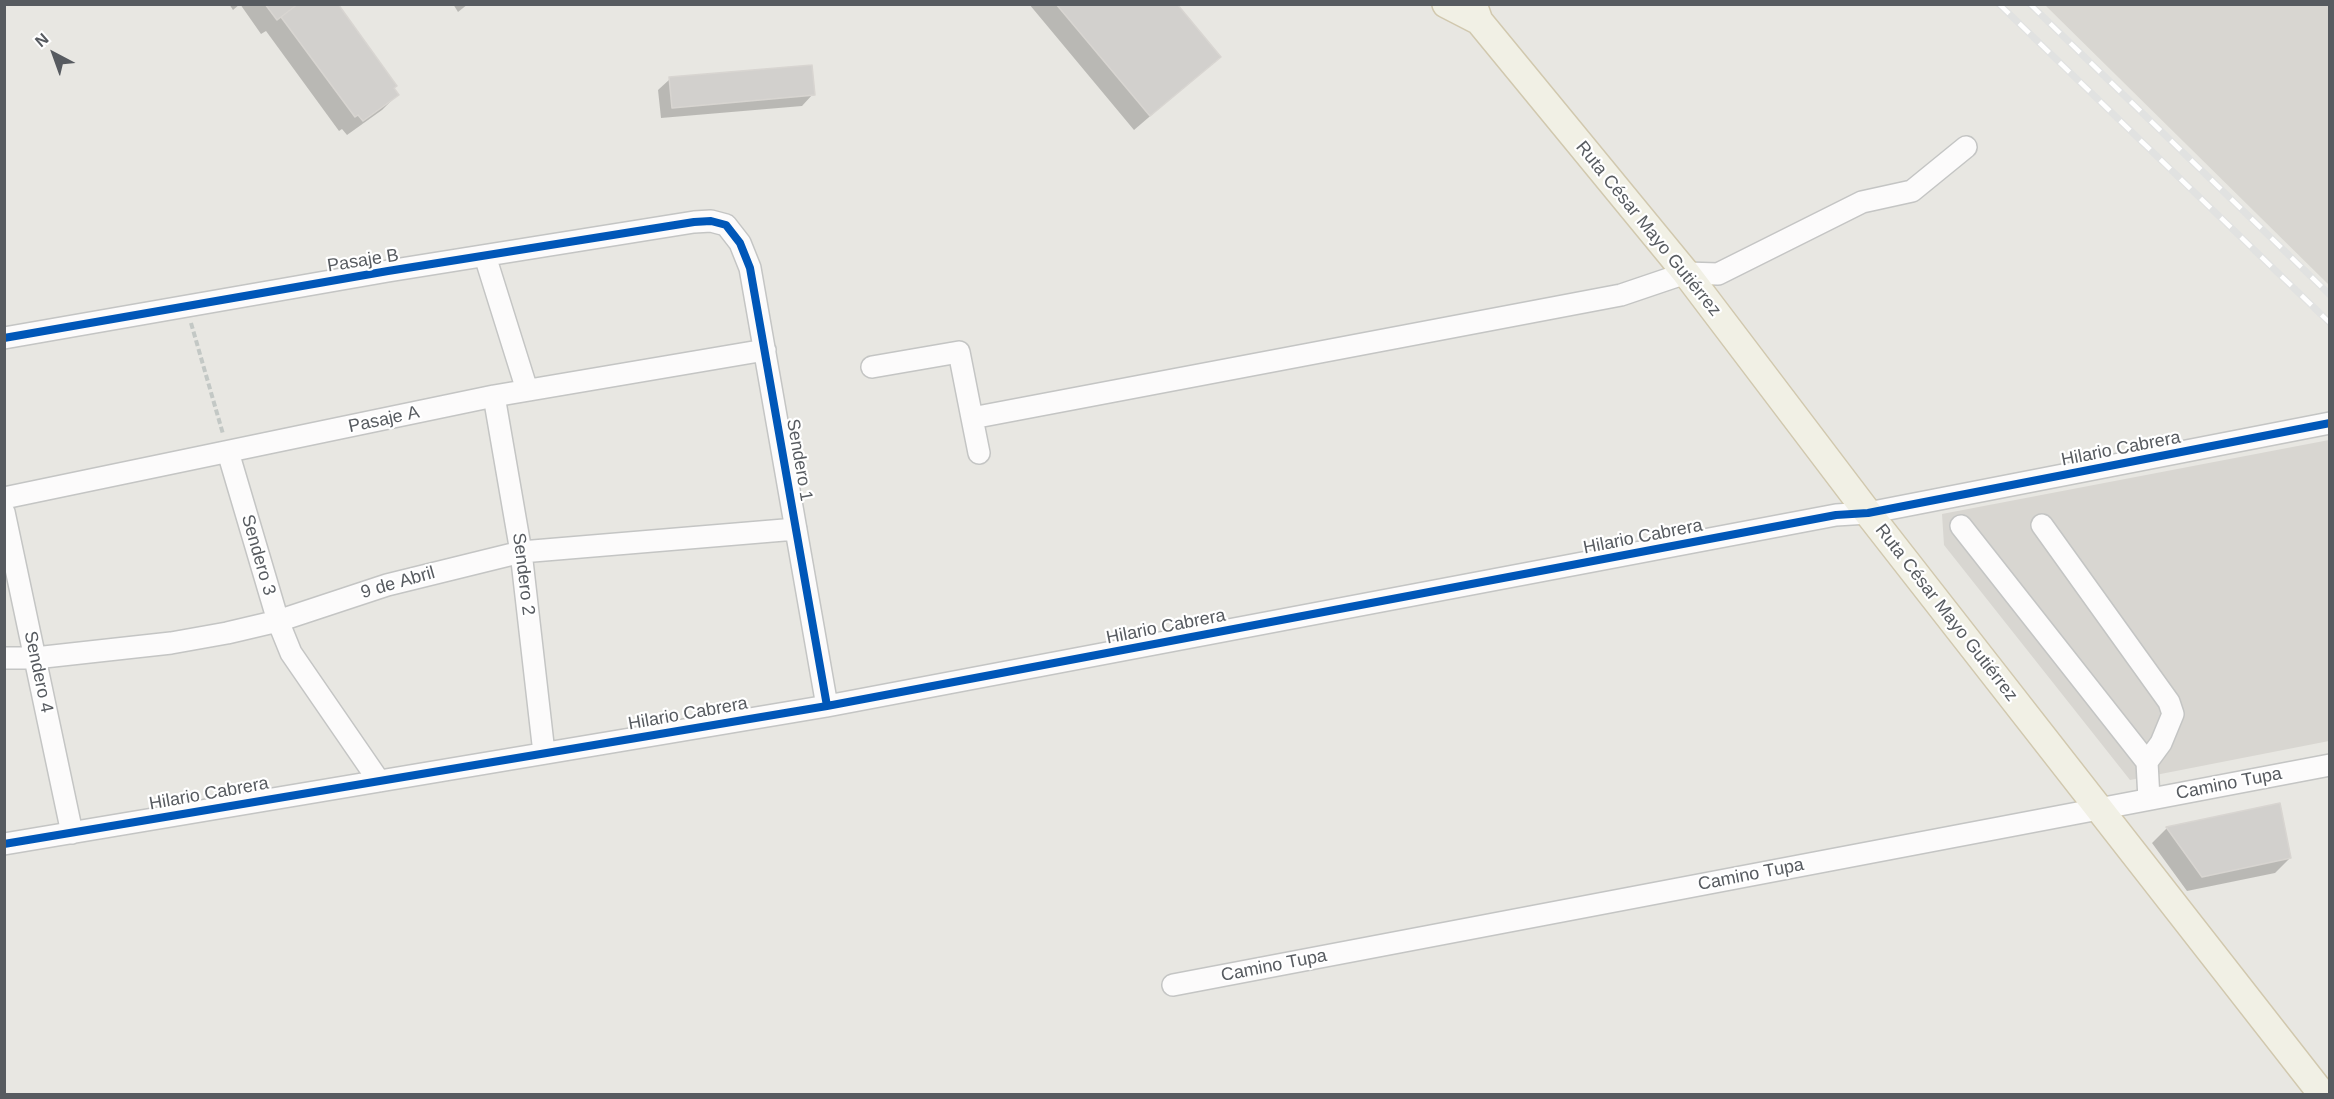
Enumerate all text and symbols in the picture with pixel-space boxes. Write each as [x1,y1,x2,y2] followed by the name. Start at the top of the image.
[24,24,84,84] north arrow
[32,30,52,50] text: N
[1571,137,1725,321] street label: Ruta César Mayo Gutiérrez
[326,245,400,277] street label: Pasaje B
[347,402,421,438] street label: Pasaje A
[781,417,817,503] street label: Sendero 1
[2060,427,2182,471] street label: Hilario Cabrera
[236,512,280,598] street label: Sendero 3
[1582,515,1704,559] street label: Hilario Cabrera
[1870,520,2022,706] street label: Ruta César Mayo Gutiérrez
[507,531,539,617] street label: Sendero 2
[358,562,438,604] street label: 9 de Abril
[1105,605,1227,649] street label: Hilario Cabrera
[19,629,57,715] street label: Sendero 4
[627,693,749,735] street label: Hilario Cabrera
[2174,763,2284,805] street label: Camino Tupa
[148,773,270,815] street label: Hilario Cabrera
[1696,854,1806,896] street label: Camino Tupa
[1219,945,1329,987] street label: Camino Tupa

